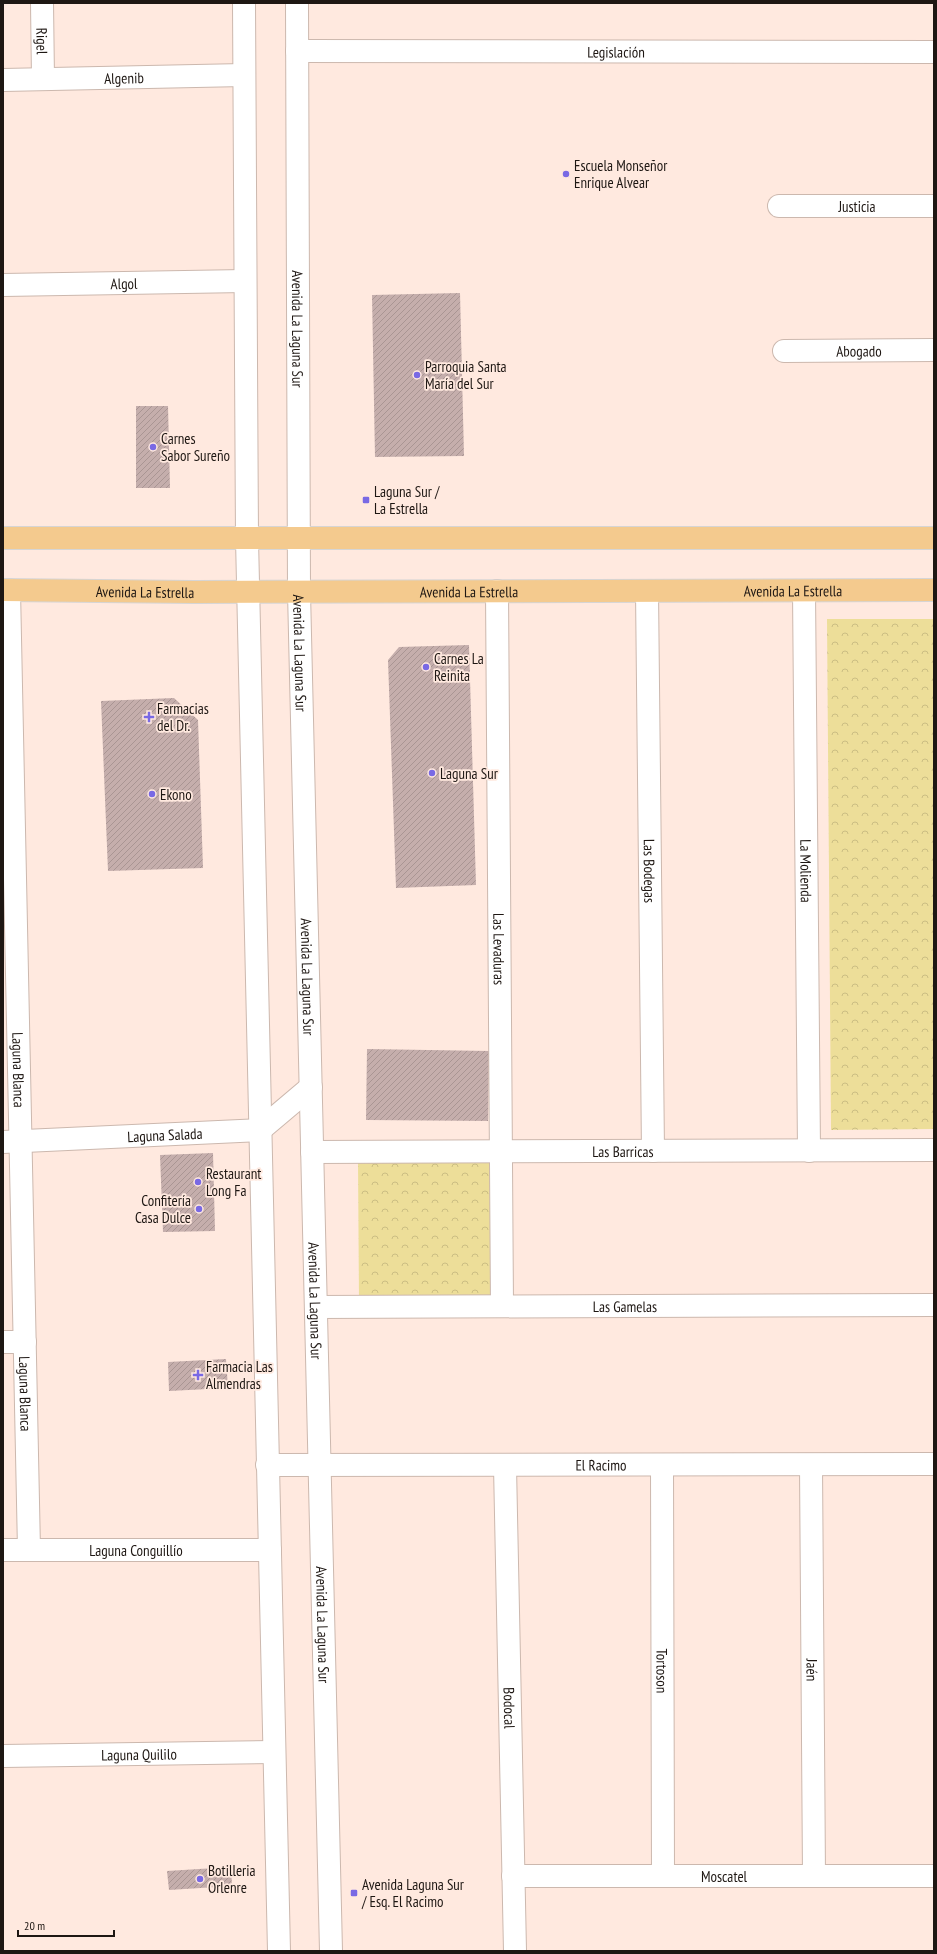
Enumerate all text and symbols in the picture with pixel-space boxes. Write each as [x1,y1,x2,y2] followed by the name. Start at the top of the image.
[33,28,52,55] street label: Rigel
[587,42,645,61] street label: Legislación
[104,68,144,87] street label: Algenib
[574,156,668,192] place label: Escuela Monseñor Enrique Alvear
[561,169,571,179] marker: Escuela Monseñor Enrique Alvear
[837,197,876,216] street label: Justicia
[288,270,308,389] street label: Avenida La Laguna Sur
[110,273,138,293] street label: Algol
[836,341,882,360] street label: Abogado
[425,357,507,393] place label: Parroquia Santa María del Sur
[412,370,422,380] marker: Parroquia Santa María del Sur
[161,429,230,465] place label: Carnes Sabor Sureño
[148,442,158,452] marker: Carnes Sabor Sureño
[374,482,440,518] place label: Laguna Sur / La Estrella
[361,495,371,505] marker: Laguna Sur / La Estrella
[96,581,194,602] street label: Avenida La Estrella
[744,581,842,600] street label: Avenida La Estrella
[420,582,518,601] street label: Avenida La Estrella
[290,594,311,713] street label: Avenida La Laguna Sur
[434,649,484,685] place label: Carnes La Reinita
[421,662,431,672] marker: Carnes La Reinita
[157,699,209,735] place label: Farmacias del Dr.
[144,712,154,722] marker: Farmacias del Dr.
[440,764,499,783] place label: Laguna Sur
[427,768,437,778] marker: Laguna Sur
[160,785,192,804] place label: Ekono
[147,789,157,799] marker: Ekono
[640,839,660,903] street label: Las Bodegas
[797,839,816,903] street label: La Molienda
[490,913,509,985] street label: Las Levaduras
[297,918,319,1037] street label: Avenida La Laguna Sur
[9,1032,29,1108] street label: Laguna Blanca
[127,1123,203,1146] street label: Laguna Salada
[592,1141,654,1161] street label: Las Barricas
[206,1164,261,1200] place label: Restaurant Long Fa
[193,1177,203,1187] marker: Restaurant Long Fa
[135,1191,191,1227] place label: Confitería Casa Dulce
[194,1204,204,1214] marker: Confitería Casa Dulce
[305,1242,327,1361] street label: Avenida La Laguna Sur
[593,1296,657,1316] street label: Las Gamelas
[15,1356,36,1432] street label: Laguna Blanca
[206,1357,273,1393] place label: Farmacia Las Almendras
[193,1370,203,1380] marker: Farmacia Las Almendras
[575,1455,627,1474] street label: El Racimo
[89,1541,183,1560] street label: Laguna Conguillío
[312,1566,334,1684] street label: Avenida La Laguna Sur
[653,1649,672,1693] street label: Tortoson
[803,1658,822,1681] street label: Jaén
[500,1687,520,1729] street label: Bodocal
[101,1744,177,1764] street label: Laguna Quililo
[208,1861,255,1897] place label: Botilleria Orlenre
[701,1867,748,1886] street label: Moscatel
[195,1874,205,1884] marker: Botilleria Orlenre
[361,1875,465,1911] place label: Avenida Laguna Sur / Esq. El Racimo
[349,1888,359,1898] marker: Avenida Laguna Sur / Esq. El Racimo
[18,1912,114,1938] scale bar
[24,1918,45,1933] text: 20 m

